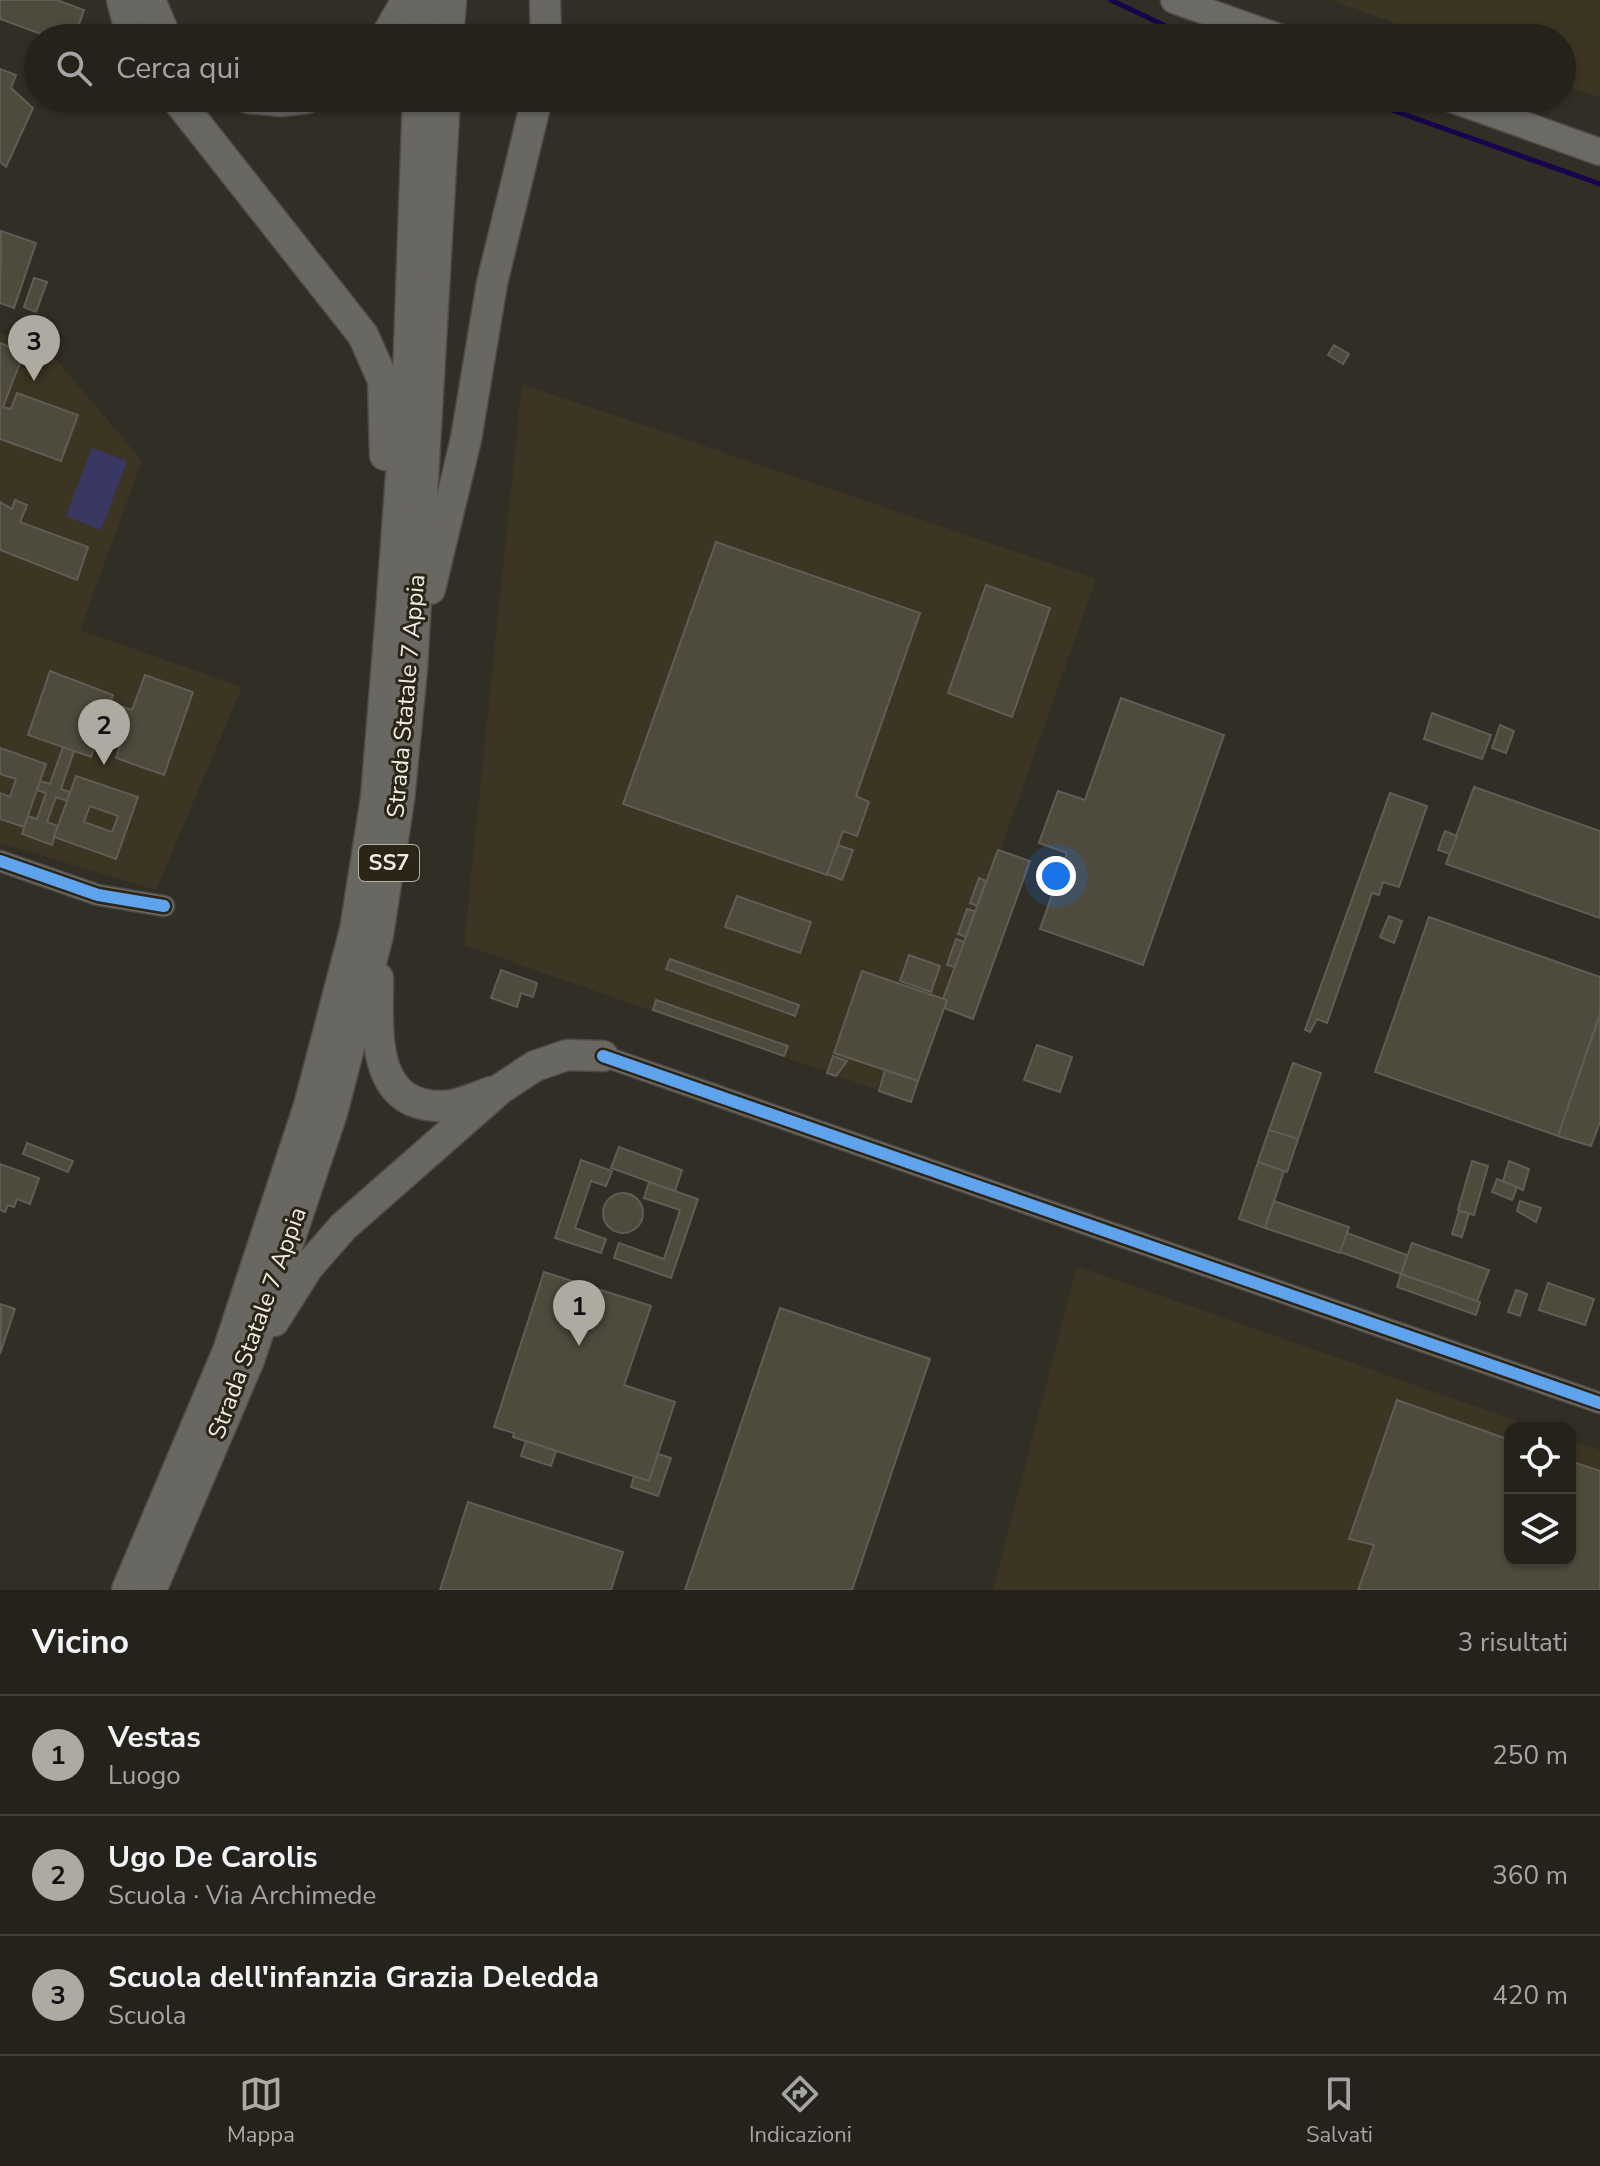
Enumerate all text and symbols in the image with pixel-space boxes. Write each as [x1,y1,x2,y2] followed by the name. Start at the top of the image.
[24,24,1576,112] search box
[52,46,96,90] icon: search
[116,48,240,89] text: Cerca qui
[8,315,60,381] pin: 3
[379,573,433,819] street label: Strada Statale 7 Appia
[78,699,130,765] pin: 2
[359,845,419,881] road number: SS7
[1036,856,1076,896] your location
[200,1203,314,1443] street label: Strada Statale 7 Appia
[553,1280,605,1346] pin: 1
[1504,1422,1576,1566] map controls
[1504,1422,1576,1494] button: locate
[1504,1494,1576,1566] button: layers
[32,1619,129,1665] text: Vicino
[1458,1625,1568,1660] text: 3 risultati
[108,1717,201,1758] text: Vestas
[50,1738,66,1773] text: 1
[1492,1738,1568,1773] text: 250 m
[108,1758,181,1793] text: Luogo
[108,1837,318,1878] text: Ugo De Carolis
[50,1858,66,1893] text: 2
[1492,1858,1568,1893] text: 360 m
[108,1878,376,1913] text: Scuola · Via Archimede
[108,1957,599,1998] text: Scuola dell'infanzia Grazia Deledda
[50,1978,66,2013] text: 3
[1492,1978,1568,2013] text: 420 m
[108,1998,187,2033] text: Scuola
[227,2072,295,2150] tab: Mappa
[749,2072,852,2150] tab: Indicazioni
[1306,2072,1373,2150] tab: Salvati

